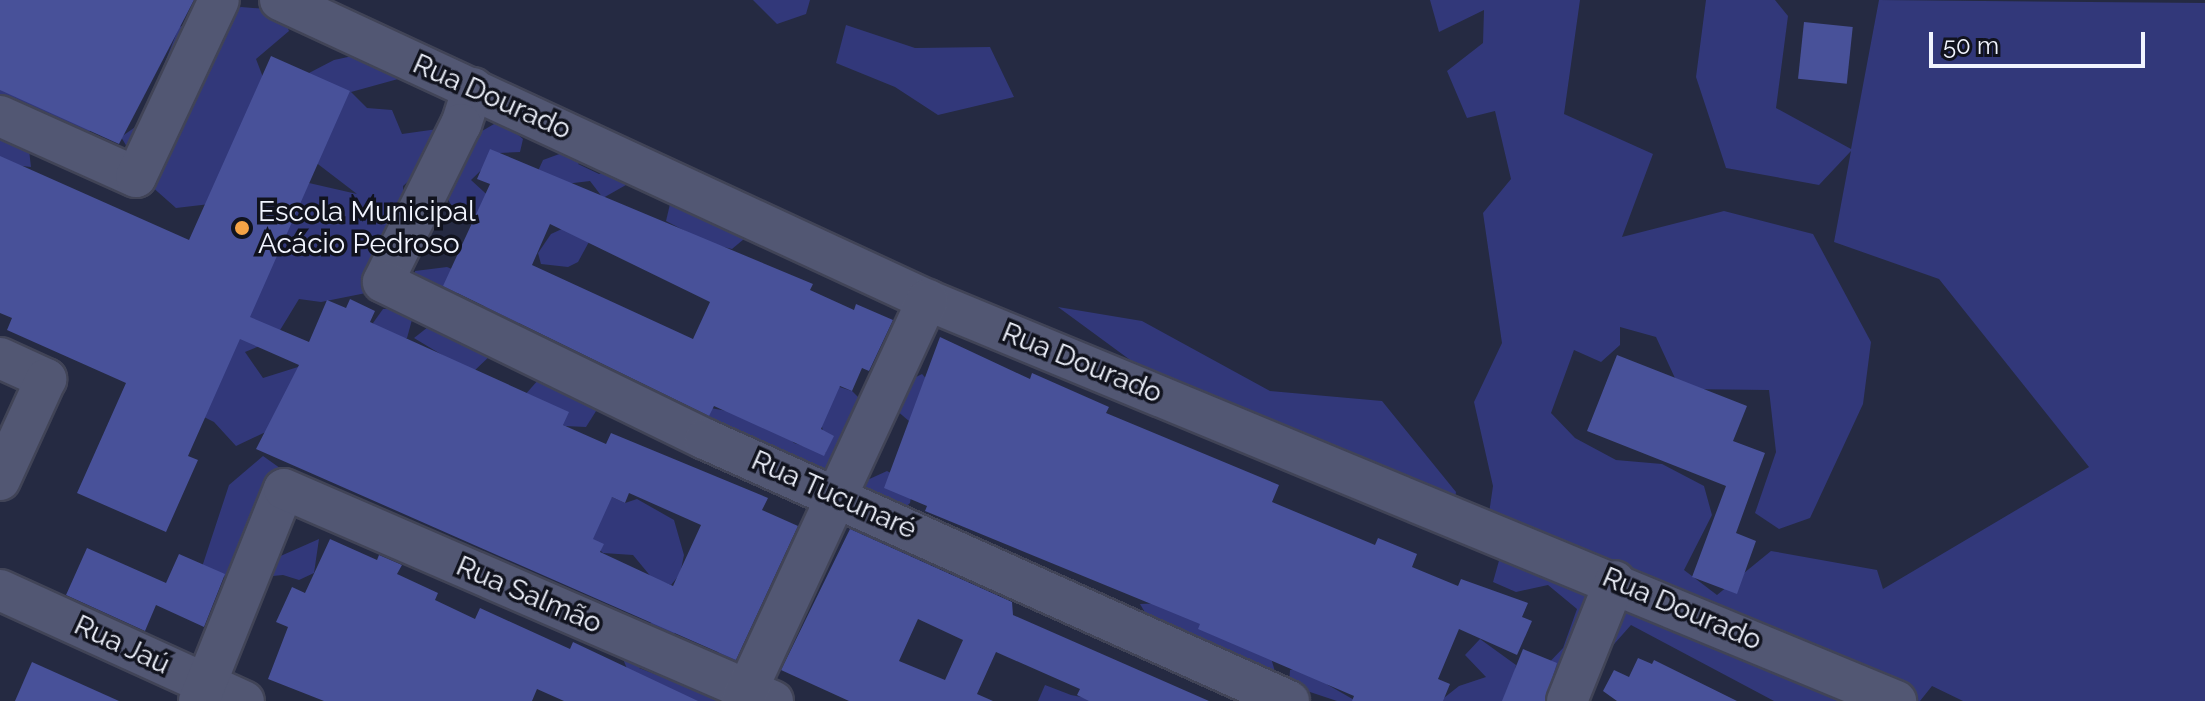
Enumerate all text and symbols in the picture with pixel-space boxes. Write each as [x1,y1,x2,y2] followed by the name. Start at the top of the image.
[1933,16,2149,66] scale bar
[1943,31,1999,60] text: 50 m
[408,47,576,147] street label: Rua Dourado
[258,195,476,261] place label: Escola Municipal Acácio Pedroso
[233,219,251,237] marker: Escola Municipal Acácio Pedroso
[997,316,1167,410] street label: Rua Dourado
[746,443,922,547] street label: Rua Tucunaré
[451,549,607,641] street label: Rua Salmão
[1597,560,1767,658] street label: Rua Dourado
[69,608,175,682] street label: Rua Jaú

